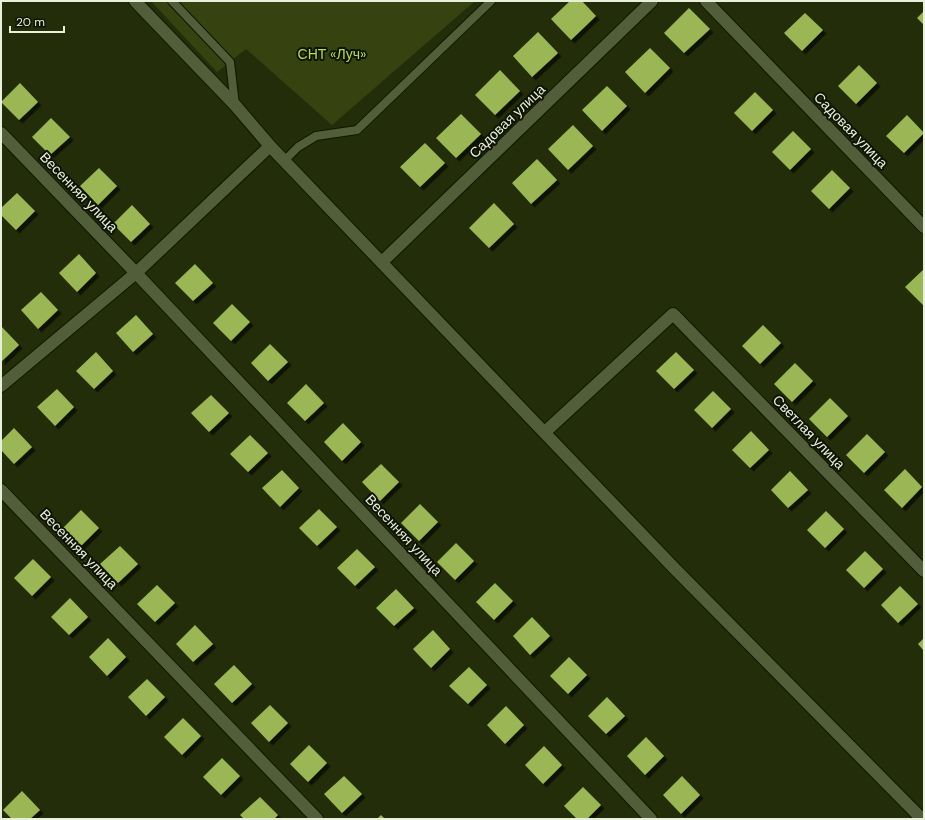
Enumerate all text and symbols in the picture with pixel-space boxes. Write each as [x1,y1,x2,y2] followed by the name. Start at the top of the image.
[10,8,64,34] scale bar
[16,14,45,30] text: 20 m
[298,45,366,63] park label: СНТ «Луч»
[465,80,549,162] street label: Садовая улица
[810,88,892,172] street label: Садовая улица
[36,148,122,236] street label: Весенняя улица
[769,391,849,473] street label: Светлая улица
[362,491,446,580] street label: Весенняя улица
[36,505,122,593] street label: Весенняя улица

